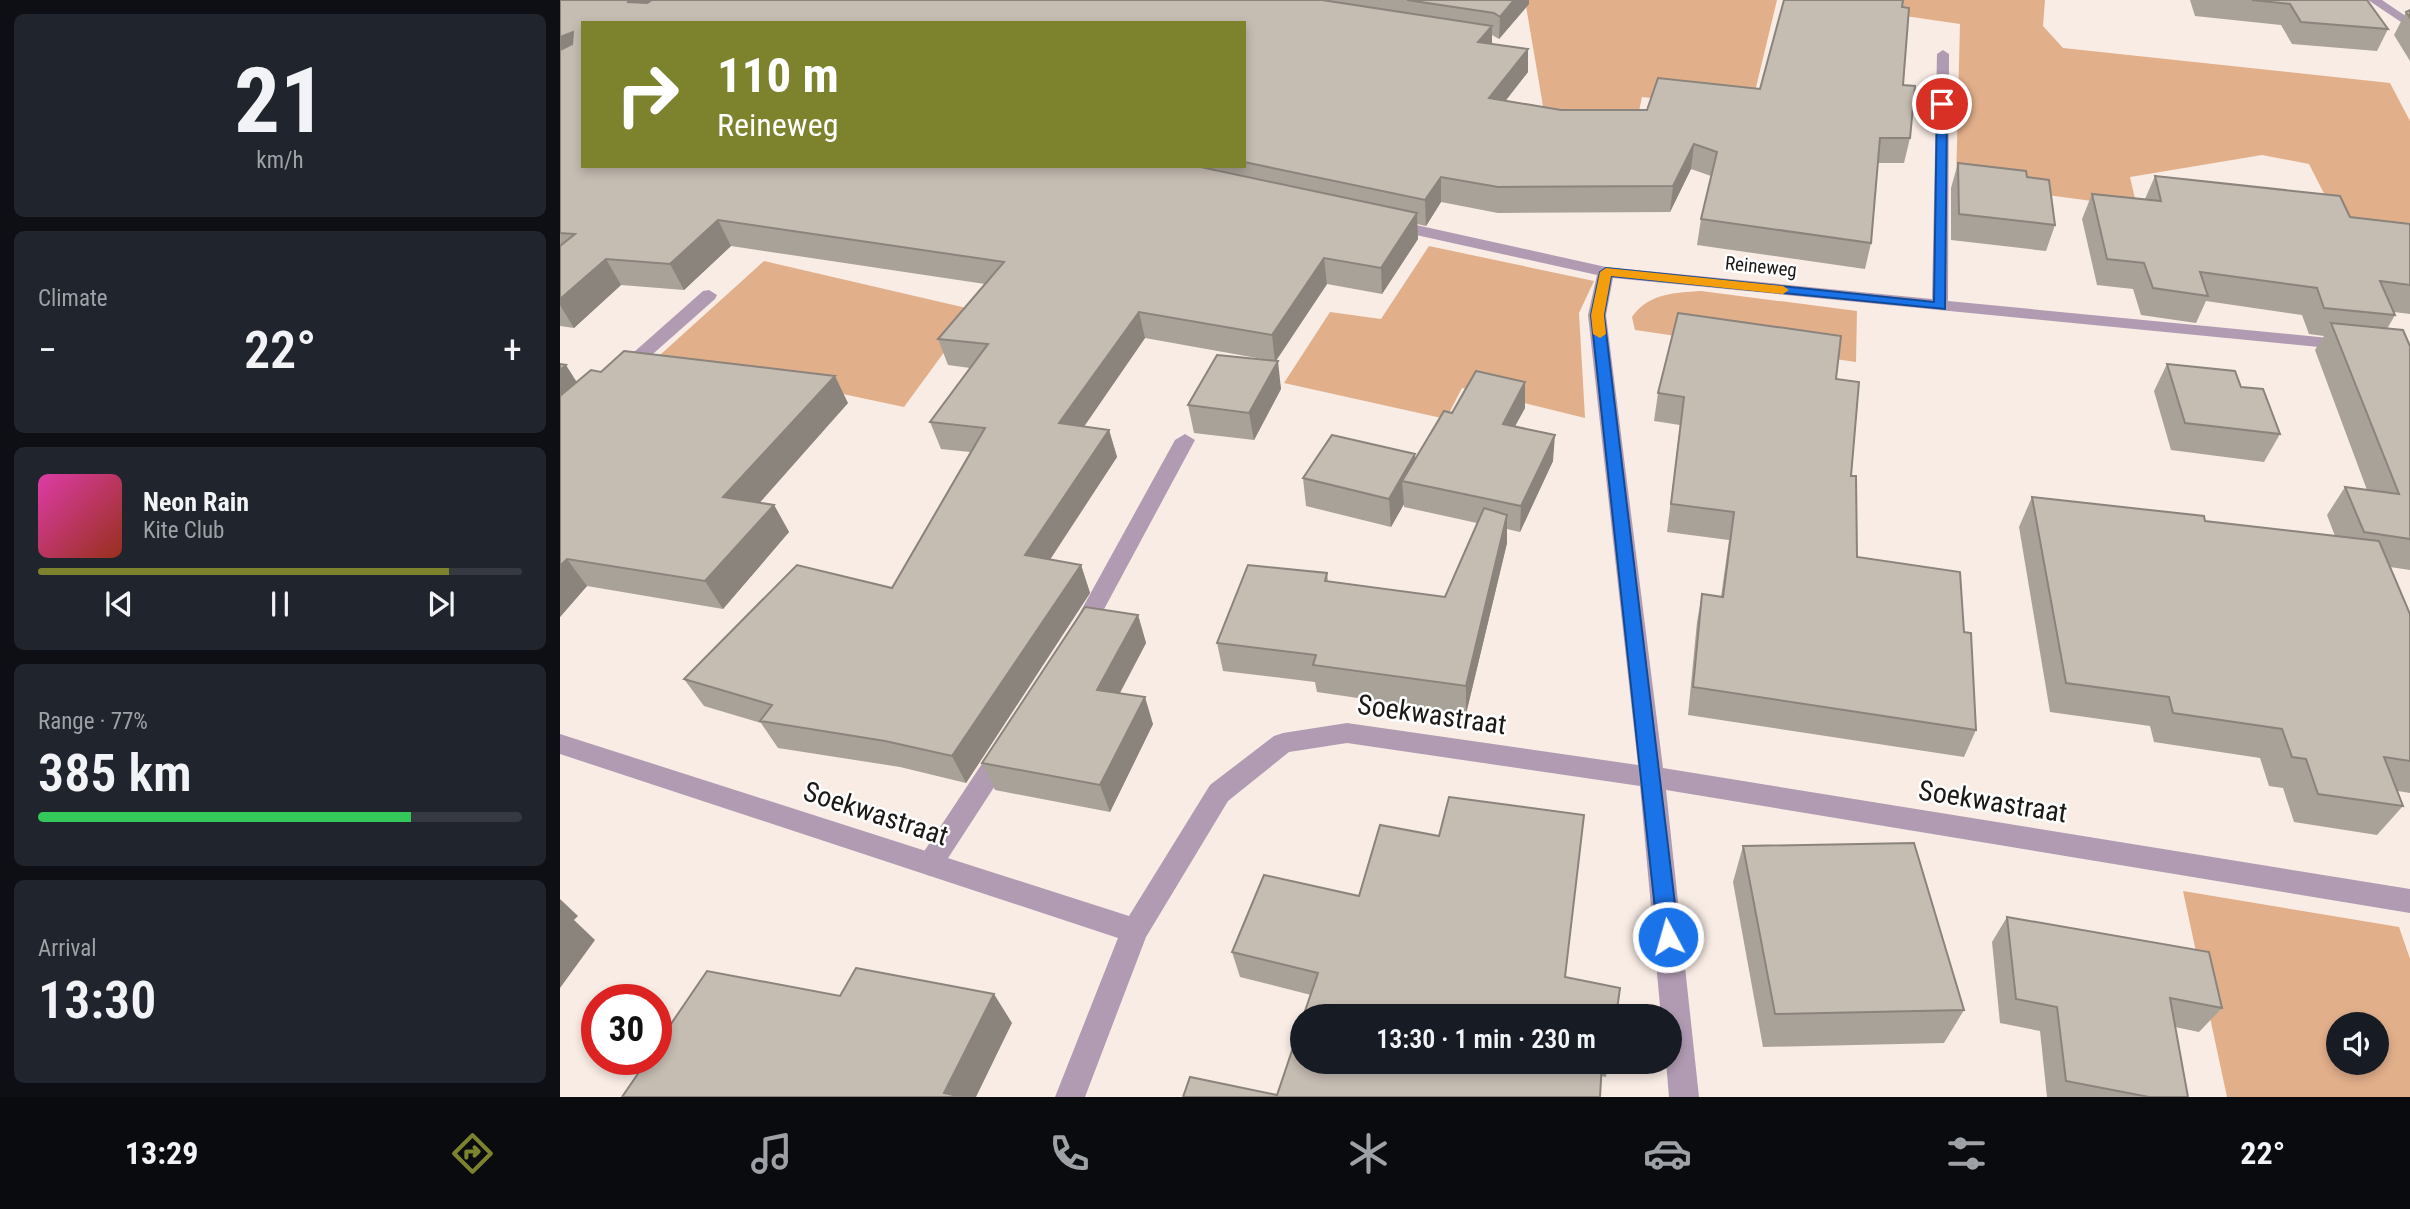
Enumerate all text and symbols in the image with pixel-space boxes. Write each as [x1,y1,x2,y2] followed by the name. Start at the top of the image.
[717,47,839,104] text: 110 m
[234,48,326,154] text: 21
[602,49,693,140] icon: right
[1912,74,1972,134] pin
[1923,85,1961,123] icon: arrive
[717,106,838,144] text: Reineweg
[256,147,304,174] text: km/h
[1724,251,1798,282] street label: Reineweg
[38,285,108,312] text: Climate
[244,320,316,381] text: 22°
[38,328,57,372] text: −
[503,328,522,372] text: +
[143,487,249,517] text: Neon Rain
[143,517,224,544] text: Kite Club
[100,585,138,623] icon: previous
[261,585,299,623] icon: pause
[422,585,460,623] icon: next
[1355,688,1509,741] street label: Soekwastraat
[38,708,148,735] text: Range · 77%
[38,743,192,804] text: 385 km
[1916,773,2070,830] street label: Soekwastraat
[799,775,952,852] street label: Soekwastraat
[1631,900,1705,974] position arrow
[38,935,97,962] text: Arrival
[38,970,156,1031] text: 13:30
[581,984,672,1075] speed limit sign: 30
[2326,1012,2389,1075] map controls
[2326,1012,2389,1075] button: sound
[1376,1024,1596,1054] text: 13:30 · 1 min · 230 m
[448,1129,497,1178] icon: directions
[747,1129,796,1178] icon: music
[1045,1129,1094,1178] icon: phone
[1344,1129,1393,1178] icon: climate
[1643,1129,1692,1178] icon: car
[1942,1129,1991,1178] icon: filters
[125,1134,198,1172] text: 13:29
[2240,1134,2285,1172] text: 22°

